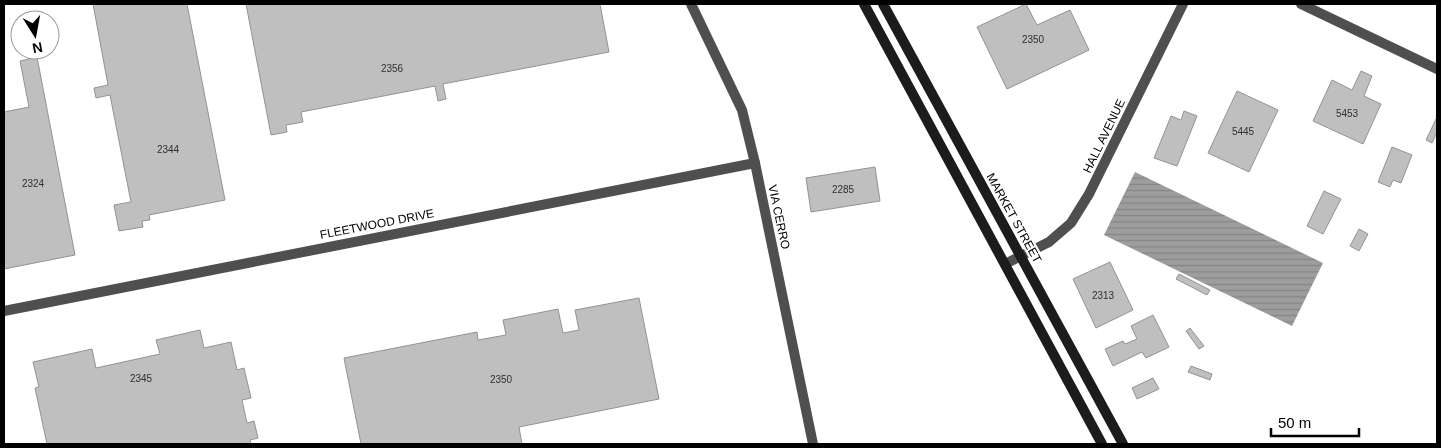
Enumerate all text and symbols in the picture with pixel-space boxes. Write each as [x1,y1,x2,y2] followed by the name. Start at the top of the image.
[10,10,60,60] north arrow
[1022,34,1045,45] house number: 2350
[31,39,44,57] text: N
[381,63,404,74] house number: 2356
[1080,97,1128,175] street label: HALL AVENUE
[1336,108,1359,119] house number: 5453
[1232,126,1255,137] house number: 5445
[157,144,180,155] house number: 2344
[984,171,1045,266] street label: MARKET STREET
[22,178,45,189] house number: 2324
[765,184,793,250] street label: VIA CERRO
[832,184,855,195] house number: 2285
[319,206,435,242] street label: FLEETWOOD DRIVE
[1092,290,1115,301] house number: 2313
[130,373,153,384] house number: 2345
[490,374,513,385] house number: 2350
[1271,406,1358,438] scale bar
[1278,414,1311,431] text: 50 m

